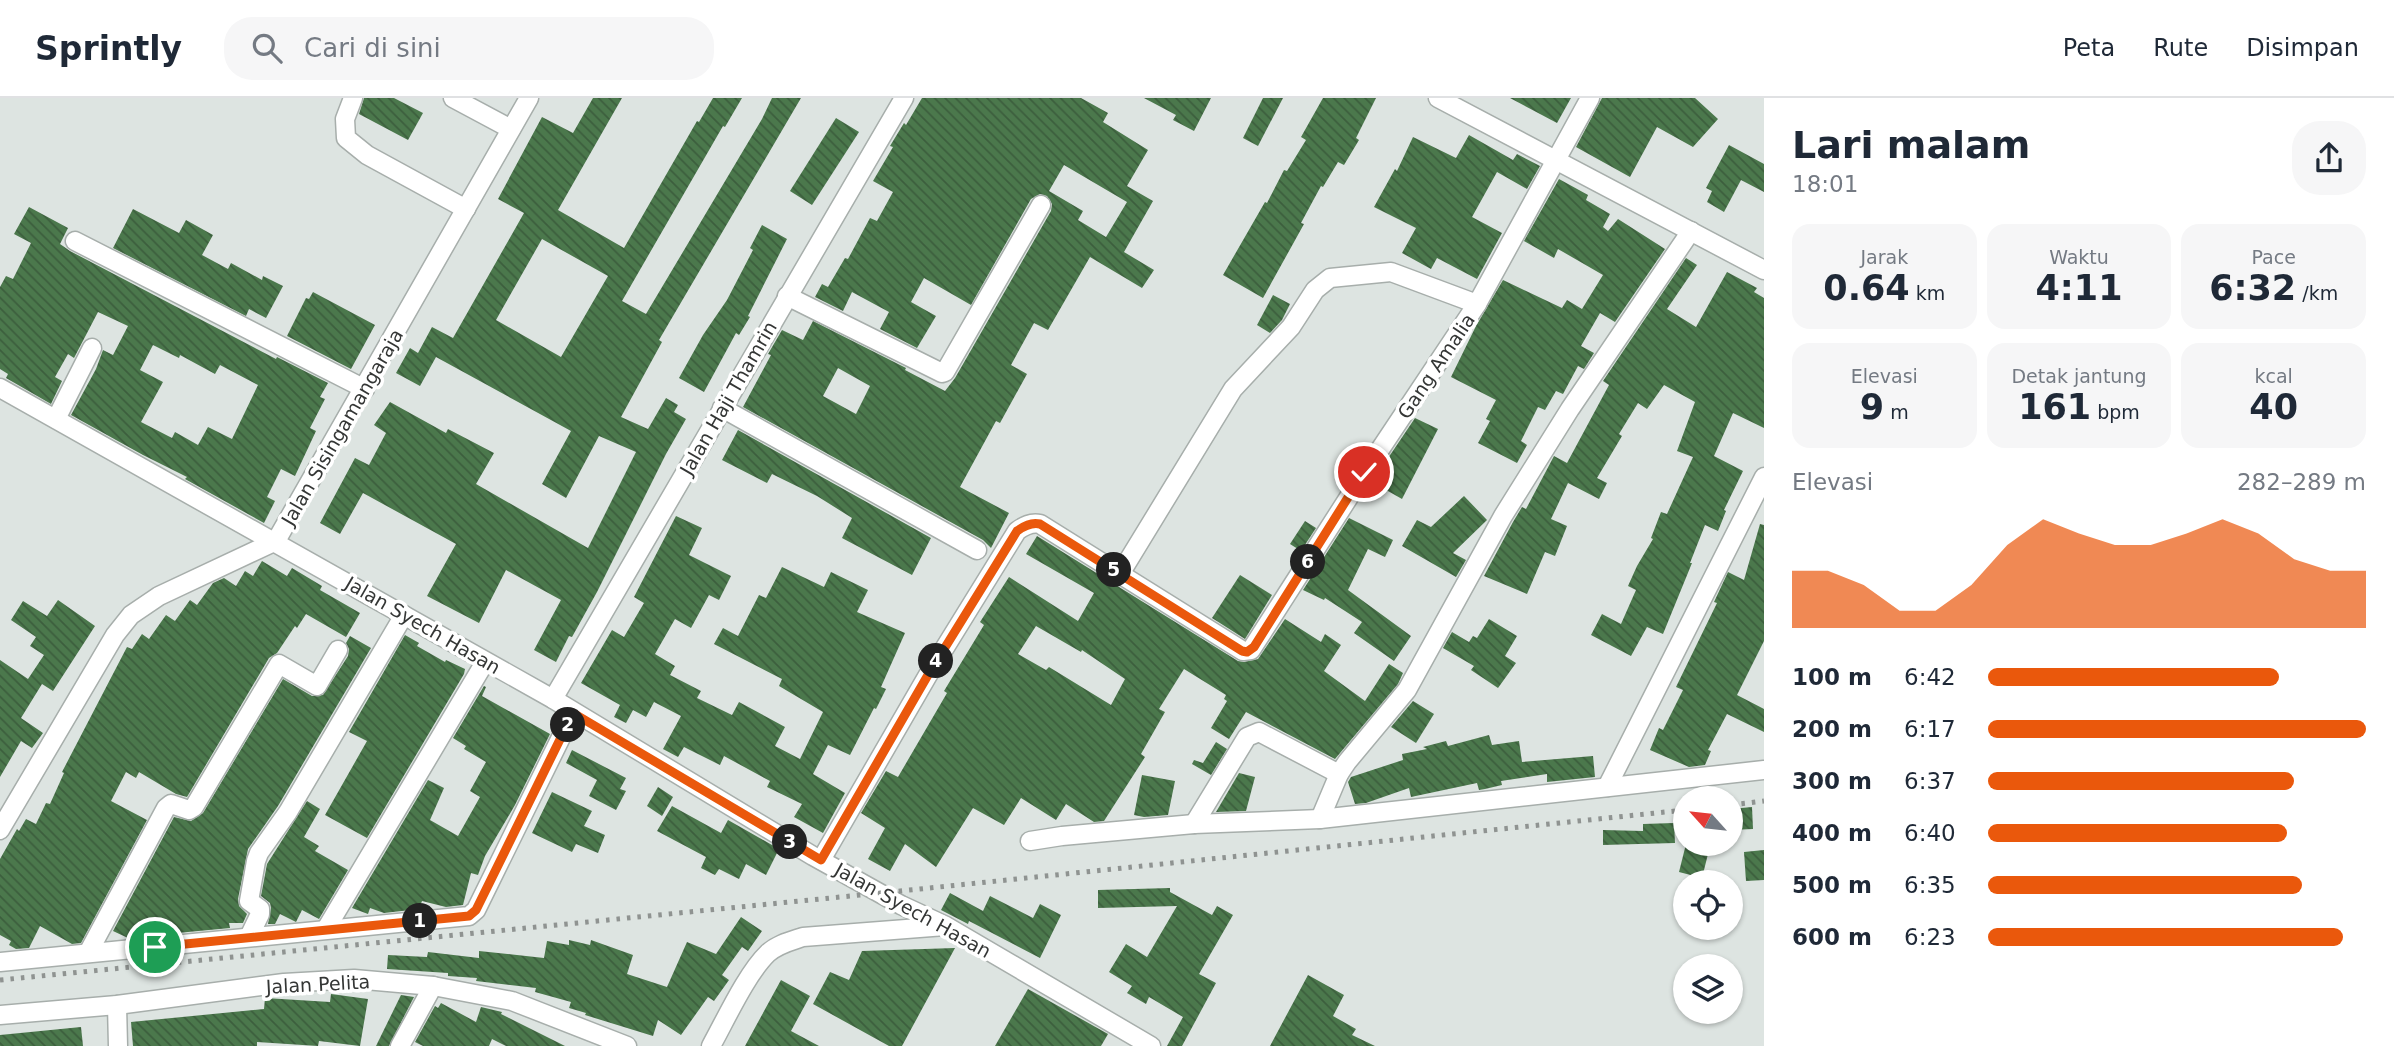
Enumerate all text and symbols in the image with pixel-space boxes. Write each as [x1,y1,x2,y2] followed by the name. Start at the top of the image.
[224,17,714,80] search box
[35,29,182,68] text: Sprintly
[248,29,286,67] icon: search
[304,33,441,63] text: Cari di sini
[2063,34,2115,62] text: Peta
[2153,34,2208,62] text: Rute
[2246,34,2359,62] text: Disimpan
[2292,121,2366,195] button: share
[1792,123,2030,167] text: Lari malam
[1792,171,1858,197] text: 18:01
[1860,246,1908,268] text: Jarak
[2049,246,2109,268] text: Waktu
[2251,246,2296,268] text: Pace
[1823,268,1910,308] text: 0.64
[2035,268,2123,308] text: 4:11
[2209,268,2296,308] text: 6:32
[1910,282,1945,304] text: km
[2296,282,2338,304] text: /km
[1393,309,1479,423] street label: Gang Amalia
[675,317,781,480] street label: Jalan Haji Thamrin
[276,325,407,530] street label: Jalan Sisingamangaraja
[1851,365,1918,387] text: Elevasi
[2011,365,2147,387] text: Detak jantung
[2254,365,2293,387] text: kcal
[1860,387,1884,427] text: 9
[2018,387,2091,427] text: 161
[2249,387,2298,427] text: 40
[1884,401,1909,423] text: m
[2091,401,2140,423] text: bpm
[1334,442,1394,502] pin
[1345,453,1383,491] icon: check
[1792,469,1873,495] text: Elevasi
[2237,469,2366,495] text: 282–289 m
[1290,545,1326,580] pin: 6
[1301,550,1314,572] text: 6
[1096,552,1132,588] pin: 5
[1107,558,1120,580] text: 5
[341,571,504,678] street label: Jalan Syech Hasan
[918,644,954,678] pin: 4
[929,649,942,671] text: 4
[1792,664,1872,690] text: 100 m
[1904,664,1956,690] text: 6:42
[550,708,586,742] pin: 2
[561,713,574,735] text: 2
[1792,716,1872,742] text: 200 m
[1904,716,1956,742] text: 6:17
[1792,768,1872,794] text: 300 m
[1904,768,1956,794] text: 6:37
[1673,786,1743,856] north arrow
[1673,786,1743,1024] map controls
[1792,820,1872,846] text: 400 m
[1904,820,1956,846] text: 6:40
[772,824,808,860] pin: 3
[783,830,796,852] text: 3
[830,857,995,962] street label: Jalan Syech Hasan
[1673,870,1743,940] button: locate
[1792,872,1872,898] text: 500 m
[1904,872,1956,898] text: 6:35
[402,904,438,938] pin: 1
[413,909,426,931] text: 1
[125,917,185,977] pin
[1792,924,1872,950] text: 600 m
[1904,924,1956,950] text: 6:23
[136,928,174,966] icon: arrive
[1673,954,1743,1024] button: layers
[264,970,371,998] street label: Jalan Pelita

